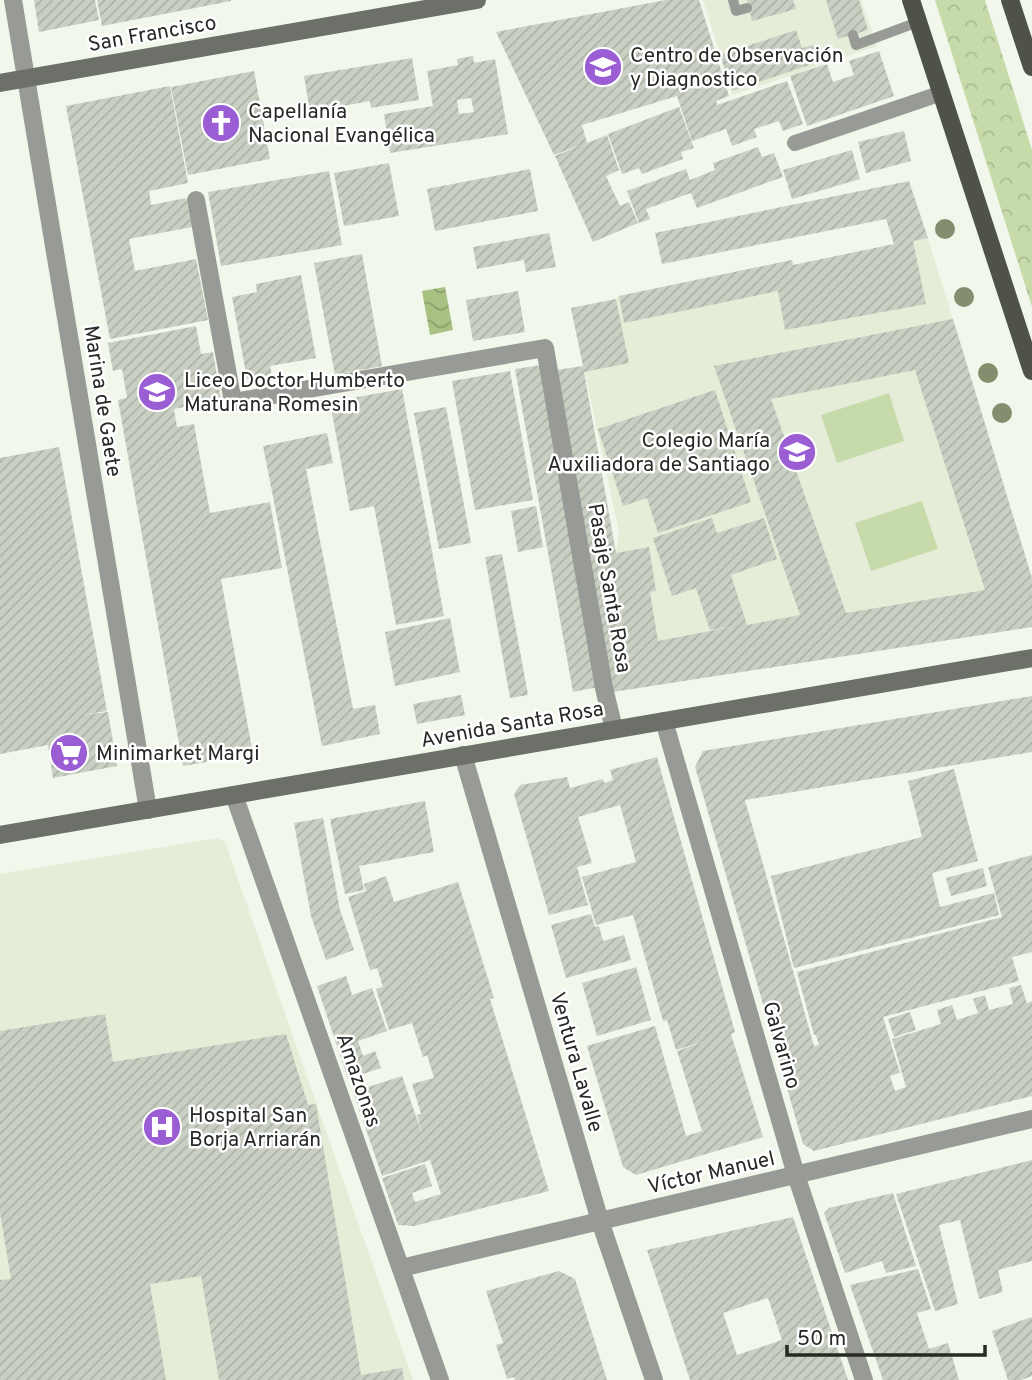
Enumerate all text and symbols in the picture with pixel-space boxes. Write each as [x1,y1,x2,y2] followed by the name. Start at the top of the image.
[86,10,219,59] street label: San Francisco
[630,43,844,94] place label: Centro de Observación y Diagnostico
[582,46,624,88] school or university icon: Centro de Observación y Diagnostico
[248,99,435,150] place label: Capellanía Nacional Evangélica
[200,102,242,144] church icon: Capellanía Nacional Evangélica
[76,324,127,479] street label: Marina de Gaete
[184,368,405,419] place label: Liceo Doctor Humberto Maturana Romesin
[136,371,178,413] school or university icon: Liceo Doctor Humberto Maturana Romesin
[547,428,770,479] place label: Colegio María Auxiliadora de Santiago
[776,431,818,473] school or university icon: Colegio María Auxiliadora de Santiago
[580,501,637,675] street label: Pasaje Santa Rosa
[419,696,606,755] street label: Avenida Santa Rosa
[48,732,90,774] supermarket icon: Minimarket Margi
[96,741,260,768] place label: Minimarket Margi
[543,989,608,1135] street label: Ventura Lavalle
[755,998,806,1092] street label: Galvarino
[329,1030,386,1131] street label: Amazonas
[189,1103,321,1154] place label: Hospital San Borja Arriarán
[141,1106,183,1148] hospital icon: Hospital San Borja Arriarán
[645,1146,778,1201] street label: Víctor Manuel
[787,1314,985,1358] scale bar
[797,1326,846,1353] text: 50 m

